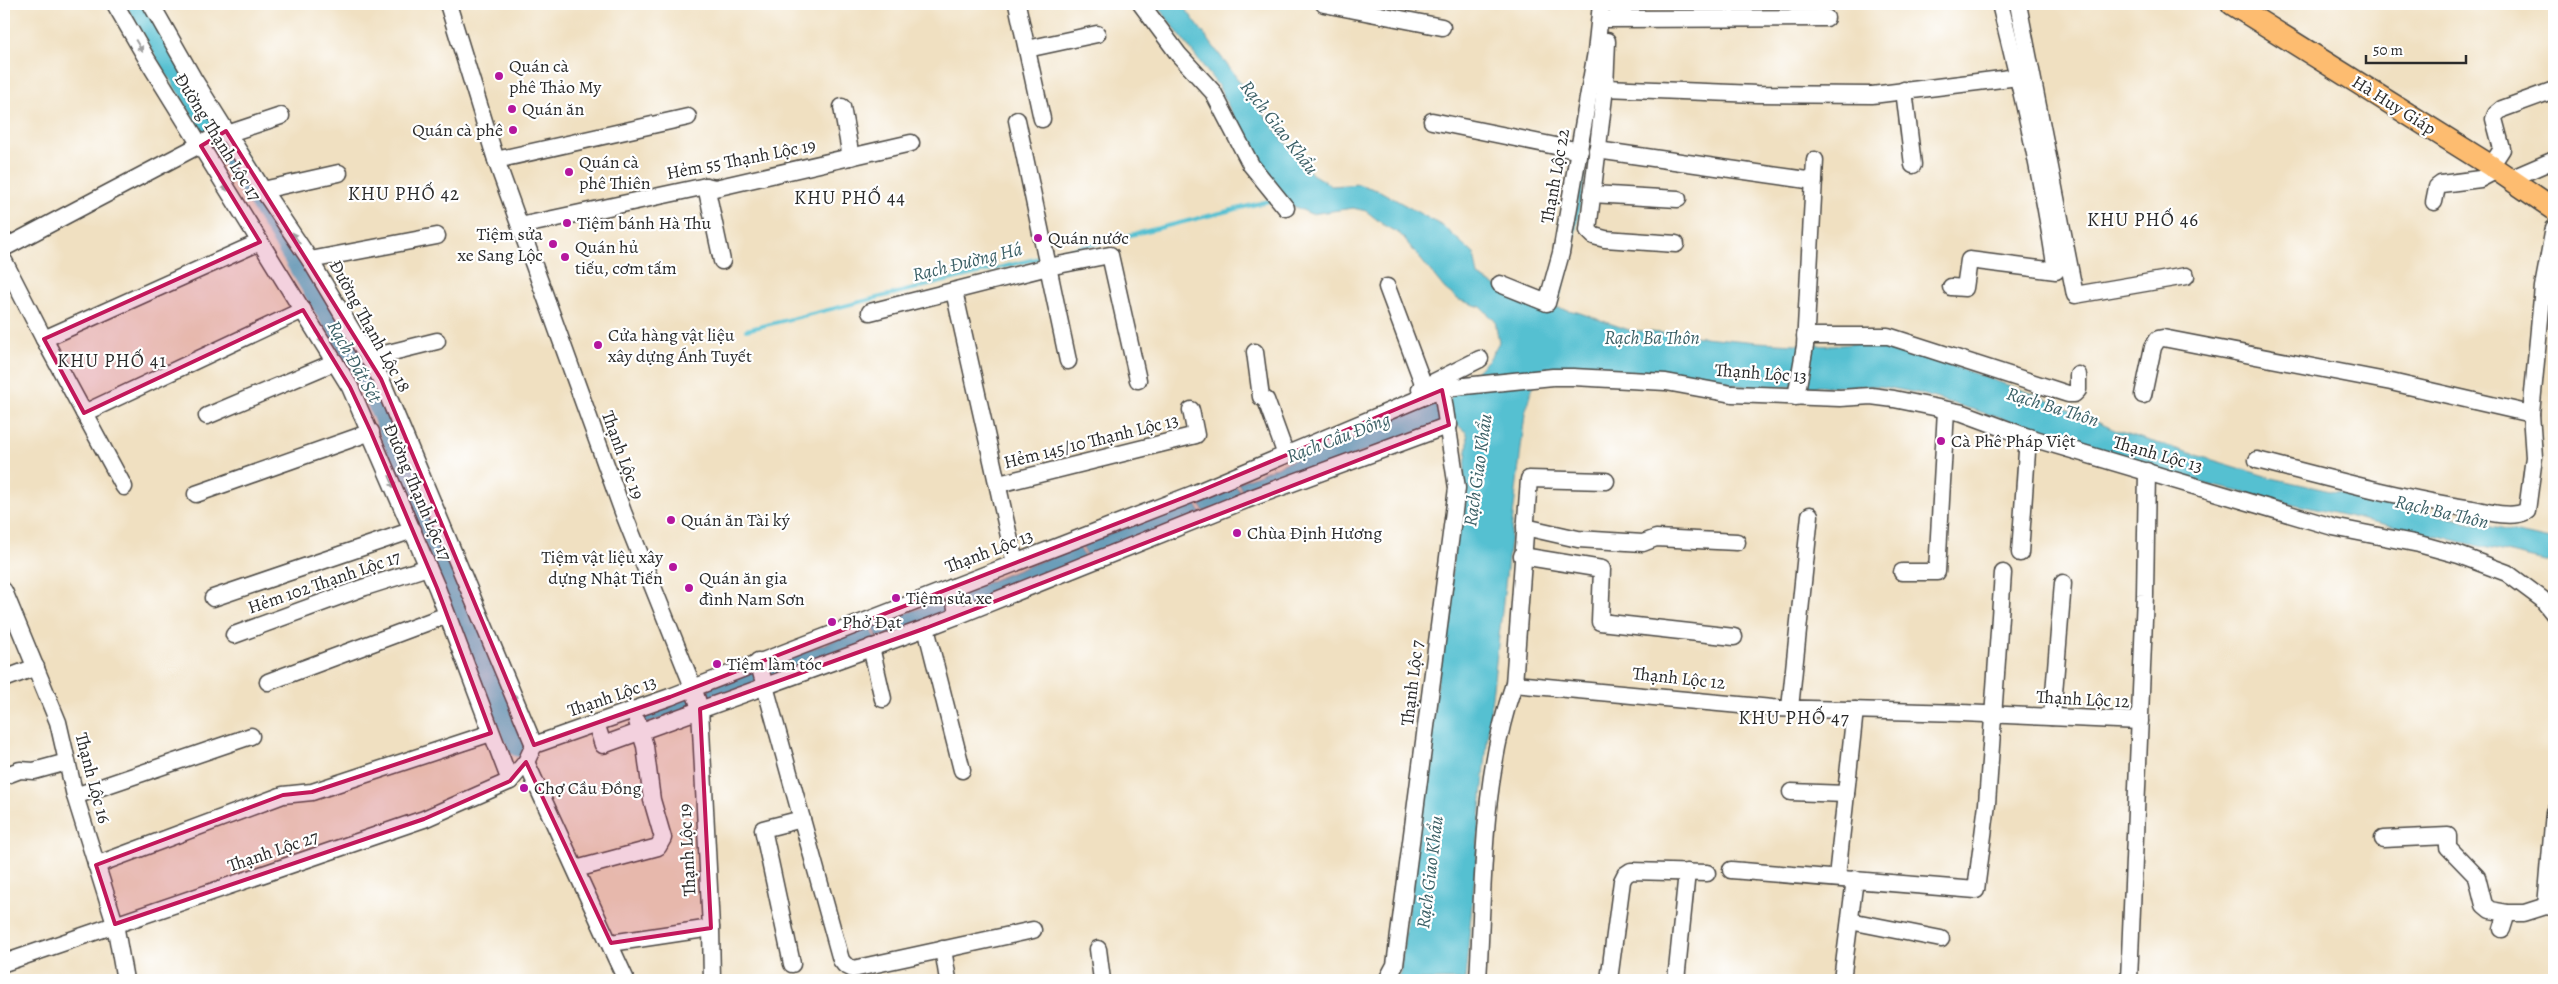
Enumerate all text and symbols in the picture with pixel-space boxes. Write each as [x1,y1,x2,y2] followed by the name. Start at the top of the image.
[2366,32,2466,64] scale bar
[135,39,143,54] one-way arrow
[2373,40,2403,60] text: 50 m
[509,54,602,99] place label: Quán cà phê Thảo My
[169,68,267,206] street label: Đường Thạnh Lộc 17
[493,70,505,82] marker: Quán cà phê Thảo My
[2347,70,2441,140] street label: Hà Huy Giáp
[1234,75,1324,180] water label: Rạch Giao Khẩu
[522,97,584,121] place label: Quán ăn
[506,103,518,115] marker: Quán ăn
[412,118,503,142] place label: Quán cà phê
[507,124,519,136] marker: Quán cà phê
[1535,126,1575,225] street label: Thạnh Lộc 22
[664,133,818,185] street label: Hẻm 55 Thạnh Lộc 19
[579,150,651,195] place label: Quán cà phê Thiên
[563,166,575,178] marker: Quán cà phê Thiên
[220,178,229,191] one-way arrow
[348,181,460,207] district label: KHU PHỐ 42
[794,185,906,211] district label: KHU PHỐ 44
[2087,207,2199,233] district label: KHU PHỐ 46
[577,211,712,235] place label: Tiệm bánh Hà Thu
[561,217,573,229] marker: Tiệm bánh Hà Thu
[457,222,544,267] place label: Tiệm sửa xe Sang Lộc
[1048,226,1129,250] place label: Quán nước
[291,232,300,245] one-way arrow
[1032,232,1044,244] marker: Quán nước
[575,235,677,280] place label: Quán hủ tiếu, cơm tấm
[910,236,1025,288] water label: Rạch Đường Há
[547,238,559,250] marker: Tiệm sửa xe Sang Lộc
[559,251,571,263] marker: Quán hủ tiếu, cơm tấm
[324,255,416,397] street label: Đường Thạnh Lộc 18
[321,316,388,409] water label: Rạch Đất Sét
[608,323,752,368] place label: Cửa hàng vật liệu xây dựng Ánh Tuyết
[1604,325,1700,351] water label: Rạch Ba Thôn
[315,331,324,344] one-way arrow
[592,339,604,351] marker: Cửa hàng vật liệu xây dựng Ánh Tuyết
[57,348,167,374] district label: KHU PHỐ 41
[1714,358,1808,388] street label: Thạnh Lộc 13
[2003,381,2102,433] water label: Rạch Ba Thôn
[1283,406,1395,470] water label: Rạch Cầu Đồng
[596,407,650,503] street label: Thạnh Lộc 19
[1001,408,1181,474] street label: Hẻm 145/10 Thạnh Lộc 13
[1457,412,1499,528] water label: Rạch Giao Khẩu
[378,420,458,565] street label: Đường Thạnh Lộc 17
[1951,429,2076,453] place label: Cà Phê Pháp Việt
[2110,430,2206,478] street label: Thạnh Lộc 13
[1935,435,1947,447] marker: Cà Phê Pháp Việt
[389,475,397,489] one-way arrow
[2392,489,2491,535] water label: Rạch Ba Thôn
[681,508,791,532] place label: Quán ăn Tài ký
[665,514,677,526] marker: Quán ăn Tài ký
[1247,521,1382,545] place label: Chùa Định Hương
[942,523,1036,579] street label: Thạnh Lộc 13
[1231,527,1243,539] marker: Chùa Định Hương
[244,544,404,619] street label: Hẻm 102 Thạnh Lộc 17
[541,545,664,590] place label: Tiệm vật liệu xây dựng Nhật Tiến
[667,561,679,573] marker: Tiệm vật liệu xây dựng Nhật Tiến
[699,566,805,611] place label: Quán ăn gia đình Nam Sơn
[683,582,695,594] marker: Quán ăn gia đình Nam Sơn
[906,586,992,610] place label: Tiệm sửa xe
[890,592,902,604] marker: Tiệm sửa xe
[842,610,902,634] place label: Phở Đạt
[826,616,838,628] marker: Phở Đạt
[1395,638,1429,727] street label: Thạnh Lộc 7
[727,652,822,676] place label: Tiệm làm tóc
[711,658,723,670] marker: Tiệm làm tóc
[1631,661,1727,695] street label: Thạnh Lộc 12
[565,670,659,722] street label: Thạnh Lộc 13
[2036,685,2131,713] street label: Thạnh Lộc 12
[511,693,519,707] one-way arrow
[1738,705,1850,731] district label: KHU PHỐ 47
[69,730,117,826] street label: Thạnh Lộc 16
[534,776,641,800] place label: Chợ Cầu Đồng
[518,782,530,794] marker: Chợ Cầu Đồng
[673,803,701,897] street label: Thạnh Lộc 19
[1410,814,1450,930] water label: Rạch Giao Khẩu
[224,824,322,878] street label: Thạnh Lộc 27

